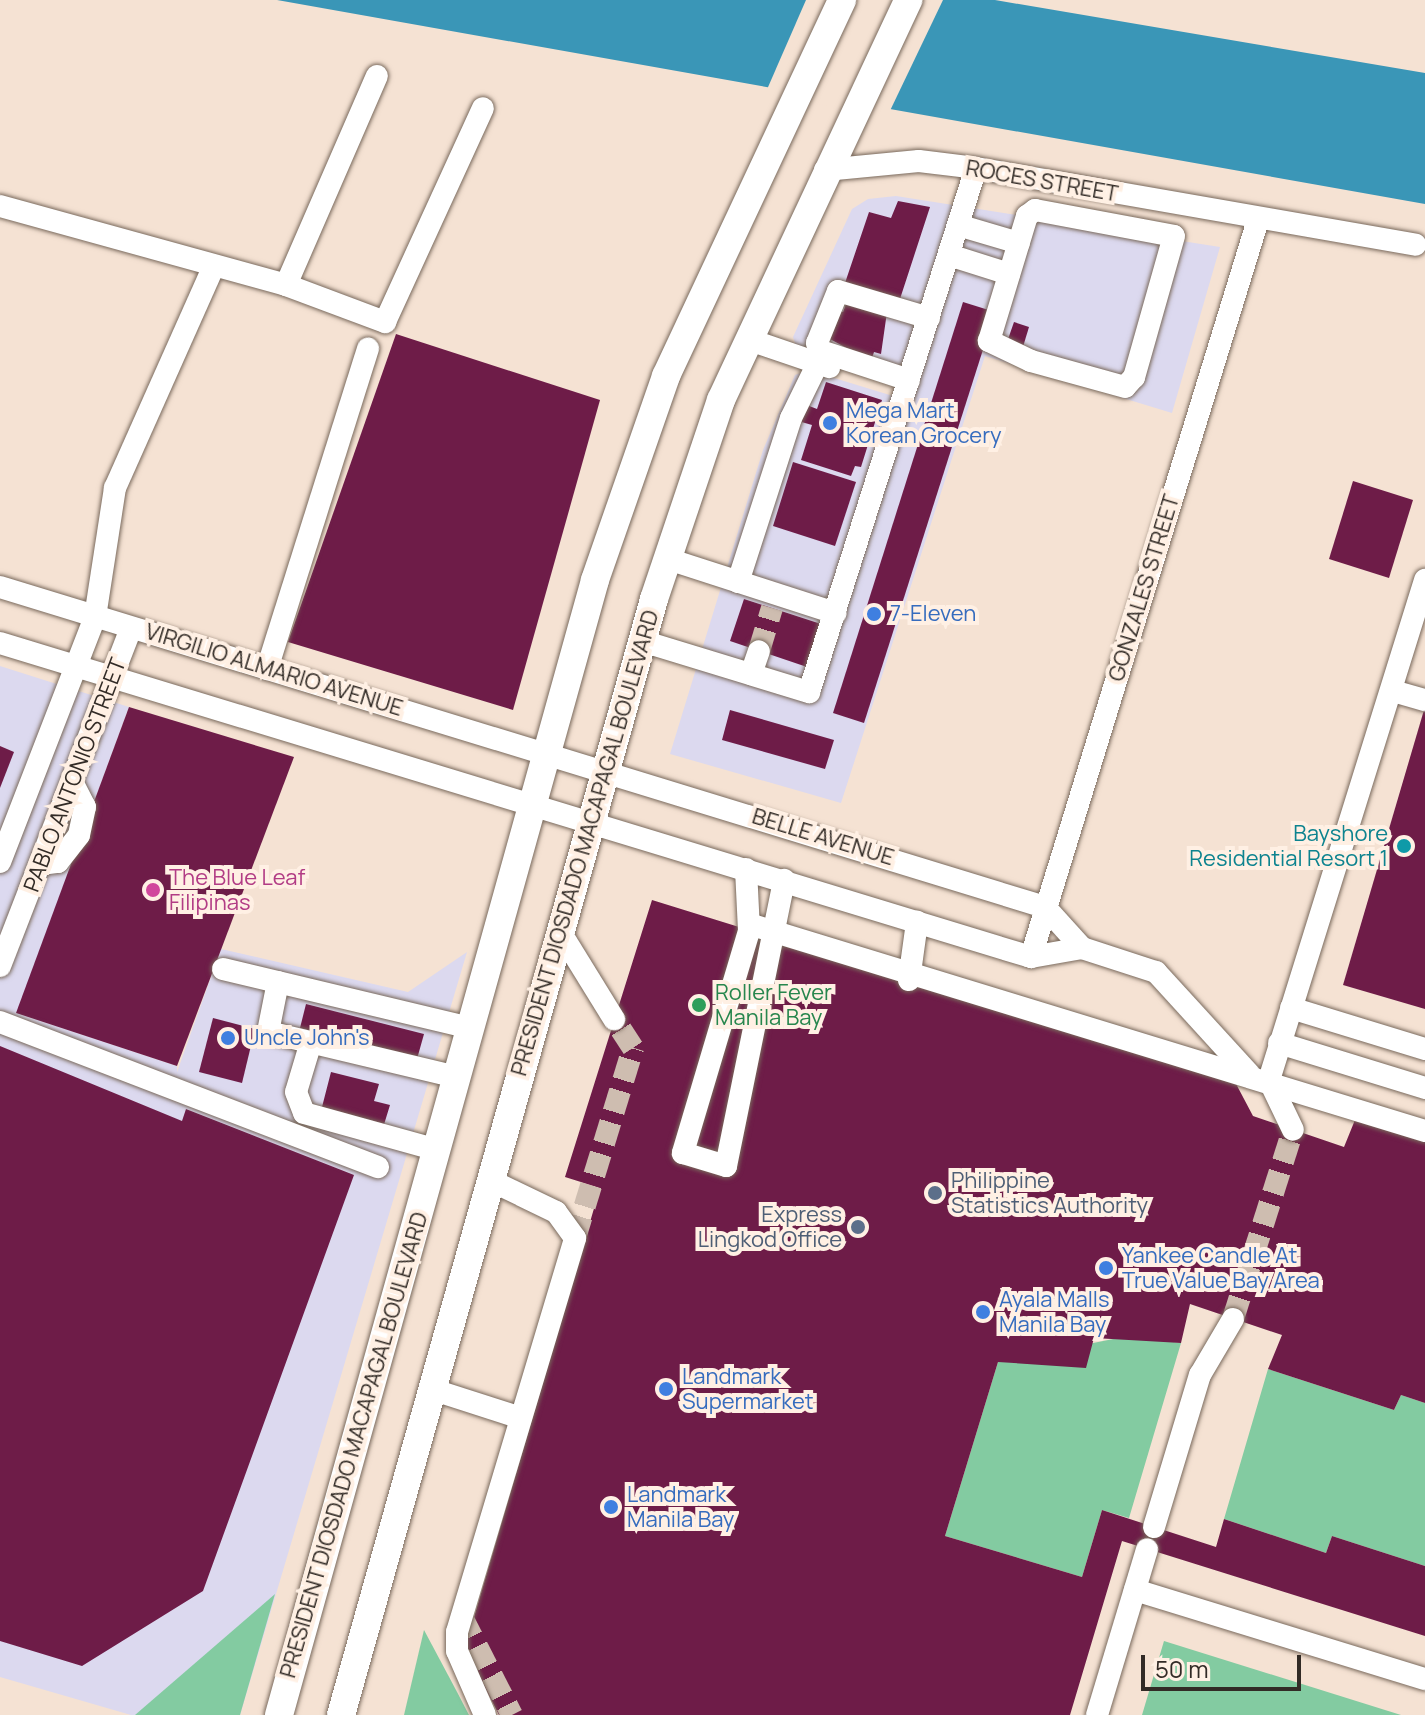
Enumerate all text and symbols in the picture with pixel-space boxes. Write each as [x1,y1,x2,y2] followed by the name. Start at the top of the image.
[964,155,1120,207] street label: ROCES STREET
[846,397,1002,448] place label: Mega Mart Korean Grocery
[821,414,839,432] marker: Mega Mart Korean Grocery
[1103,491,1185,685] street label: GONZALES STREET
[890,601,976,627] place label: 7-Eleven
[865,605,883,623] marker: 7-Eleven
[505,606,665,1080] street label: PRESIDENT DIOSDADO MACAPAGAL BOULEVARD
[142,618,406,722] street label: VIRGILIO ALMARIO AVENUE
[18,654,132,896] street label: PABLO ANTONIO STREET
[749,803,897,871] street label: BELLE AVENUE
[1189,820,1388,872] place label: Bayshore Residential Resort 1
[1395,837,1413,855] marker: Bayshore Residential Resort 1
[169,864,305,916] place label: The Blue Leaf Filipinas
[144,881,162,899] marker: The Blue Leaf Filipinas
[715,979,832,1030] place label: Roller Fever Manila Bay
[690,996,708,1014] marker: Roller Fever Manila Bay
[244,1025,370,1051] place label: Uncle John's
[219,1029,237,1047] marker: Uncle John's
[951,1167,1148,1218] place label: Philippine Statistics Authority
[926,1184,944,1202] marker: Philippine Statistics Authority
[698,1201,842,1252] place label: Express Lingkod Office
[274,1208,434,1682] street label: PRESIDENT DIOSDADO MACAPAGAL BOULEVARD
[849,1218,867,1236] marker: Express Lingkod Office
[1122,1242,1320,1294] place label: Yankee Candle At True Value Bay Area
[1097,1259,1115,1277] marker: Yankee Candle At True Value Bay Area
[999,1286,1110,1338] place label: Ayala Malls Manila Bay
[974,1303,992,1321] marker: Ayala Malls Manila Bay
[682,1363,814,1414] place label: Landmark Supermarket
[657,1380,675,1398] marker: Landmark Supermarket
[627,1481,734,1532] place label: Landmark Manila Bay
[602,1498,620,1516] marker: Landmark Manila Bay
[1145,1639,1305,1689] scale bar
[1155,1652,1209,1685] text: 50 m

